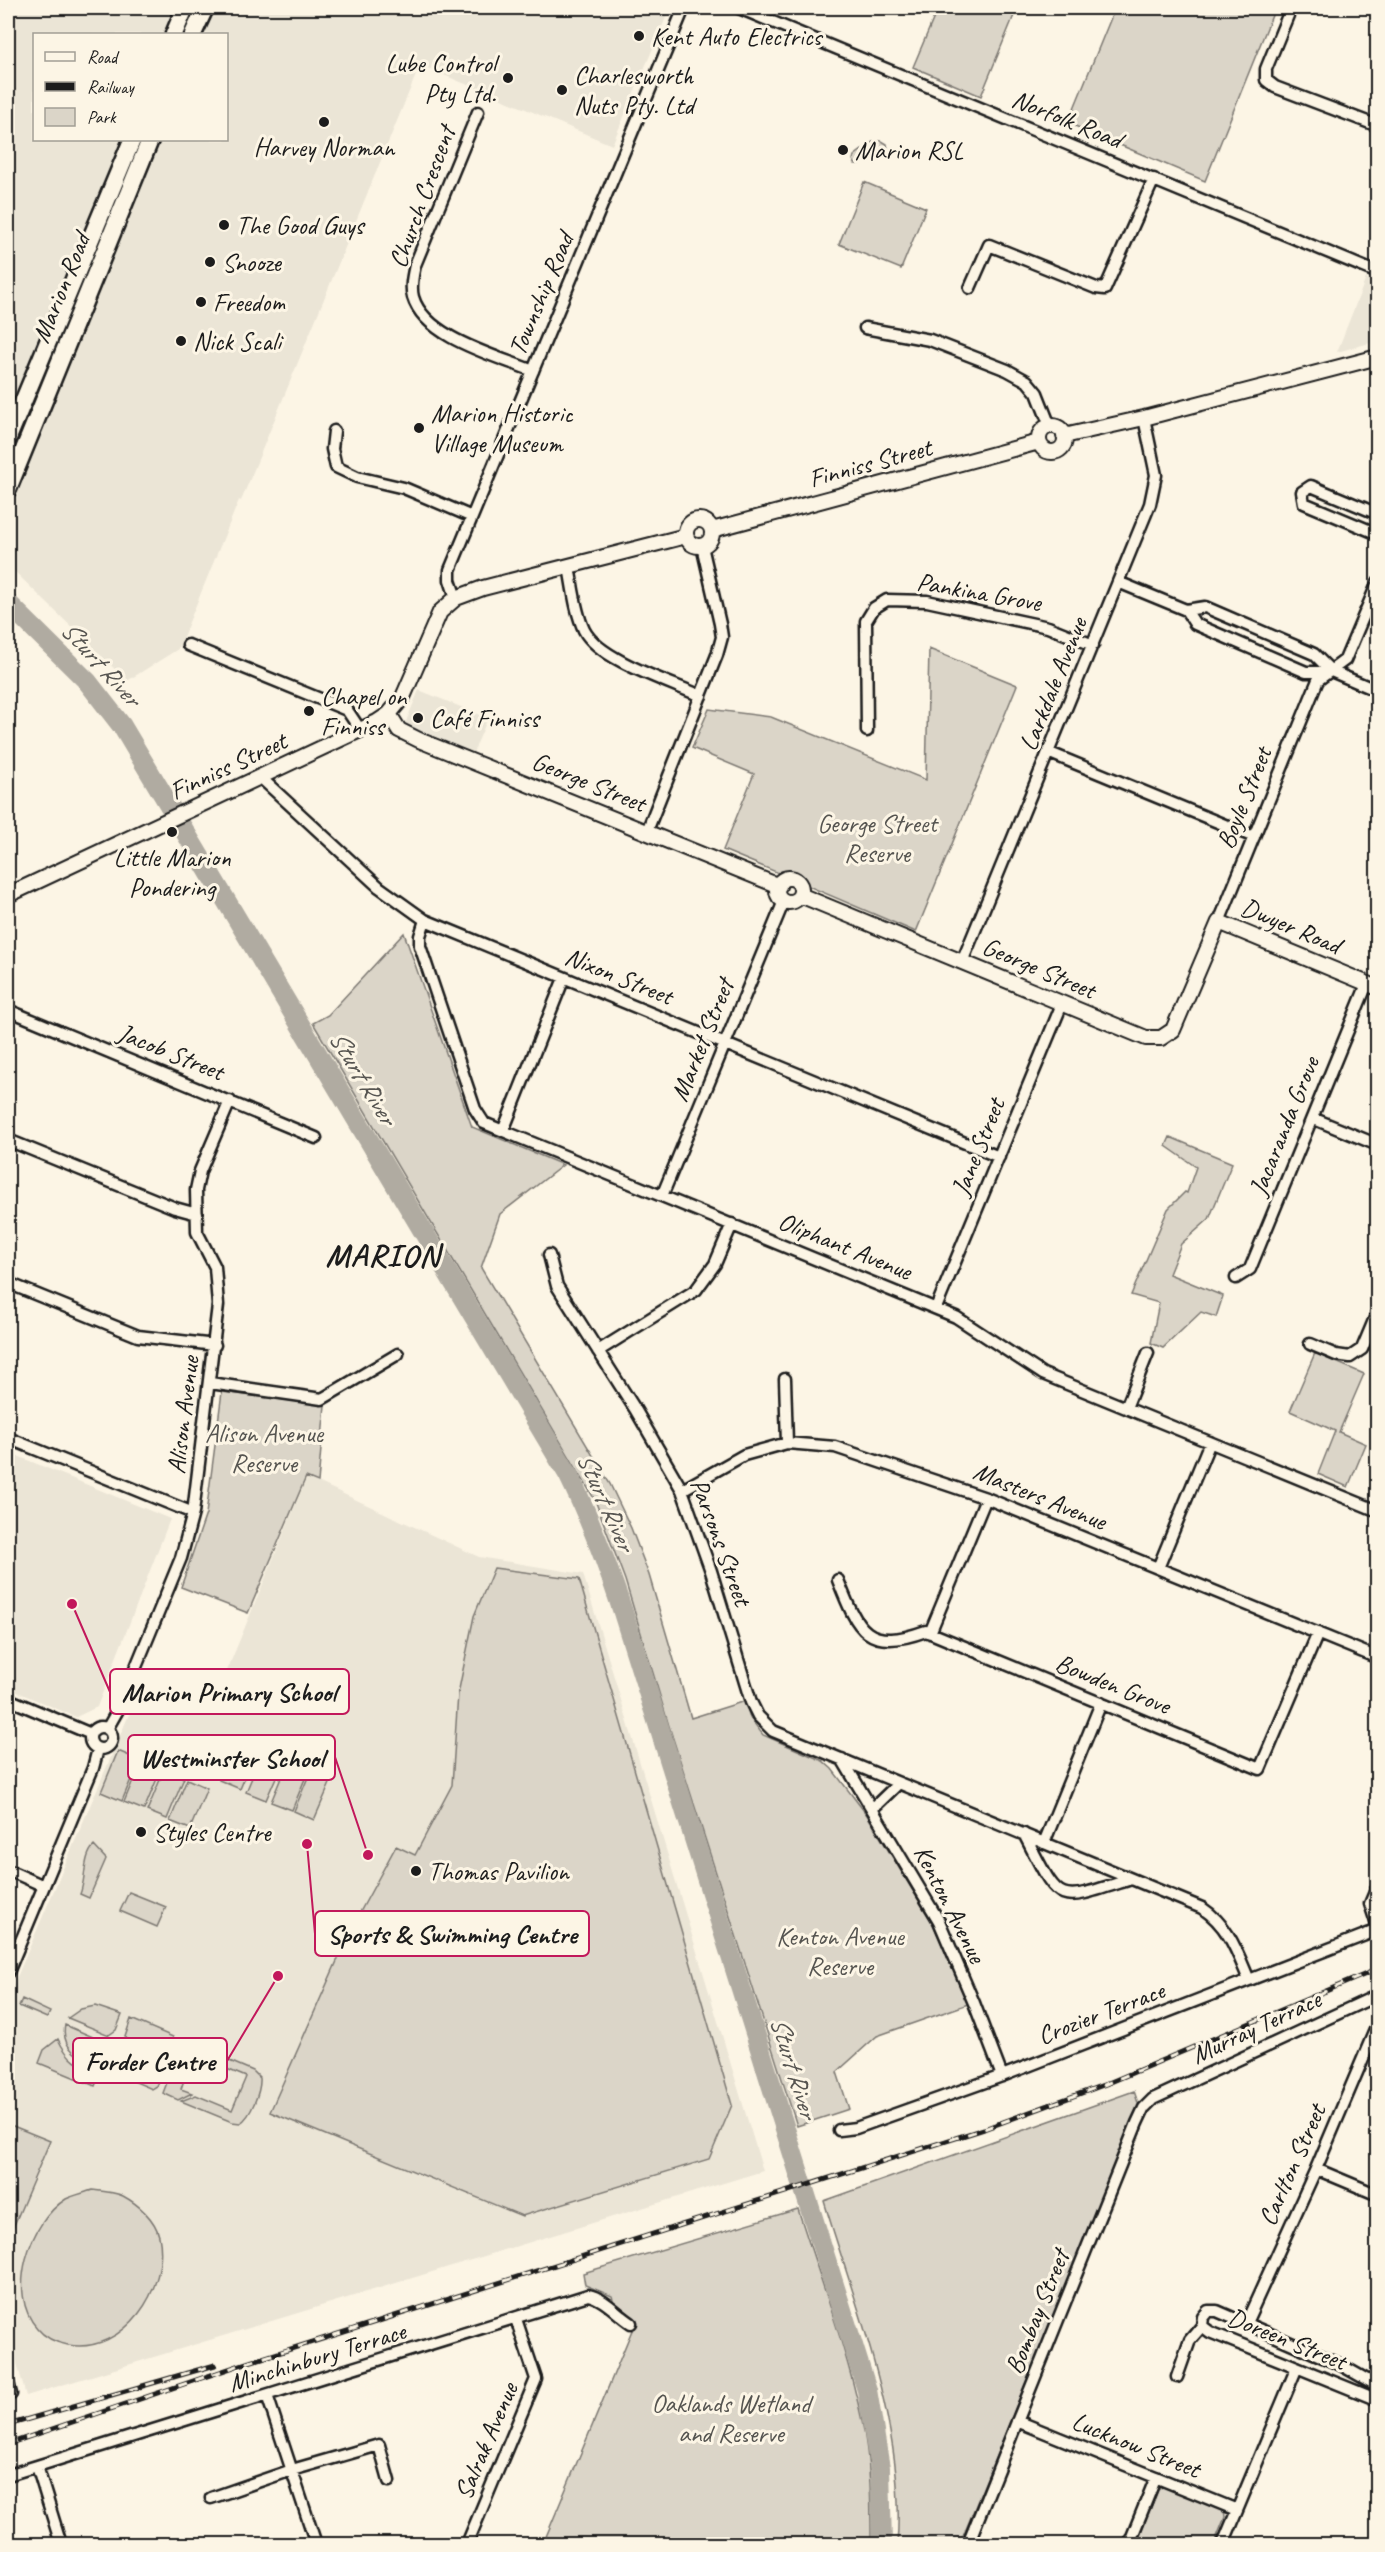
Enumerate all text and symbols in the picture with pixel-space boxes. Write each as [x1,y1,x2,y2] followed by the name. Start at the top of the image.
[651,20,824,53] place label: Kent Auto Electrics
[632,29,646,43] marker: Kent Auto Electrics
[33,33,228,141] legend
[87,46,120,68] text: Road
[386,47,501,110] place label: Lube Control Pty Ltd.
[574,59,698,122] place label: Charlesworth Nuts Pty. Ltd
[501,71,515,85] marker: Lube Control Pty Ltd.
[87,76,135,98] text: Railway
[1007,82,1130,157] street label: Norfolk Road
[555,83,569,97] marker: Charlesworth Nuts Pty. Ltd
[87,106,117,128] text: Park
[317,115,331,129] marker: Harvey Norman
[381,118,464,272] street label: Church Crescent
[254,131,396,164] place label: Harvey Norman
[855,134,964,167] place label: Marion RSL
[836,143,850,157] marker: Marion RSL
[236,209,365,242] place label: The Good Guys
[217,218,231,232] marker: The Good Guys
[500,224,583,360] street label: Township Road
[24,225,99,347] street label: Marion Road
[222,246,282,279] place label: Snooze
[203,255,217,269] marker: Snooze
[213,286,286,319] place label: Freedom
[194,295,208,309] marker: Freedom
[193,325,284,358] place label: Nick Scali
[174,334,188,348] marker: Nick Scali
[431,397,574,460] place label: Marion Historic Village Museum
[412,421,426,435] marker: Marion Historic Village Museum
[805,430,937,495] street label: Finniss Street
[914,565,1045,619] street label: Pankina Grove
[1011,611,1095,756] street label: Larkdale Avenue
[54,613,151,716] water label: Sturt River
[321,680,408,743] place label: Chapel on Finniss
[430,702,541,735] place label: Café Finniss
[302,704,316,718] marker: Chapel on Finniss
[411,711,425,725] marker: Café Finniss
[164,724,294,807] street label: Finniss Street
[1209,740,1280,854] street label: Boyle Street
[527,744,653,821] street label: George Street
[817,807,939,870] park label: George Street Reserve
[165,825,179,839] marker: Little Marion Pondering
[113,841,231,904] place label: Little Marion Pondering
[1236,890,1349,963] street label: Dwyer Road
[977,929,1103,1008] street label: George Street
[560,940,680,1013] street label: Nixon Street
[663,971,743,1106] street label: Market Street
[111,1015,231,1089] street label: Jacob Street
[322,1024,406,1134] water label: Sturt River
[1241,1050,1327,1202] street label: Jacaranda Grove
[943,1091,1013,1202] street label: Jane Street
[773,1204,918,1288] street label: Oliphant Avenue
[326,1235,444,1276] district label: MARION
[159,1353,207,1476] street label: Alison Avenue
[205,1417,325,1480] park label: Alison Avenue Reserve
[569,1447,644,1559] water label: Sturt River
[969,1454,1113,1538] street label: Masters Avenue
[683,1474,760,1612] street label: Parsons Street
[1051,1646,1178,1723] street label: Bowden Grove
[110,1669,349,1714] callout: Marion Primary School
[122,1675,341,1709] text: Marion Primary School
[128,1735,335,1780] callout: Westminster School
[140,1741,329,1775] text: Westminster School
[153,1816,272,1849] place label: Styles Centre
[134,1825,148,1839] marker: Styles Centre
[906,1840,994,1970] street label: Kenton Avenue
[428,1855,570,1888] place label: Thomas Pavilion
[409,1864,423,1878] marker: Thomas Pavilion
[315,1911,589,1956] callout: Sports & Swimming Centre
[327,1917,580,1951] text: Sports & Swimming Centre
[776,1920,905,1983] park label: Kenton Avenue Reserve
[1033,1973,1171,2052] street label: Crozier Terrace
[1186,1982,1328,2071] street label: Murray Terrace
[763,2012,827,2126] water label: Sturt River
[73,2038,227,2083] callout: Forder Centre
[85,2044,218,2078] text: Forder Centre
[1251,2097,1334,2231] street label: Carlton Street
[997,2242,1078,2379] street label: Bombay Street
[1223,2300,1353,2379] street label: Doreen Street
[225,2314,411,2400] street label: Minchinbury Terrace
[447,2376,526,2504] street label: Salrak Avenue
[651,2387,814,2450] park label: Oaklands Wetland and Reserve
[1067,2404,1207,2486] street label: Lucknow Street

